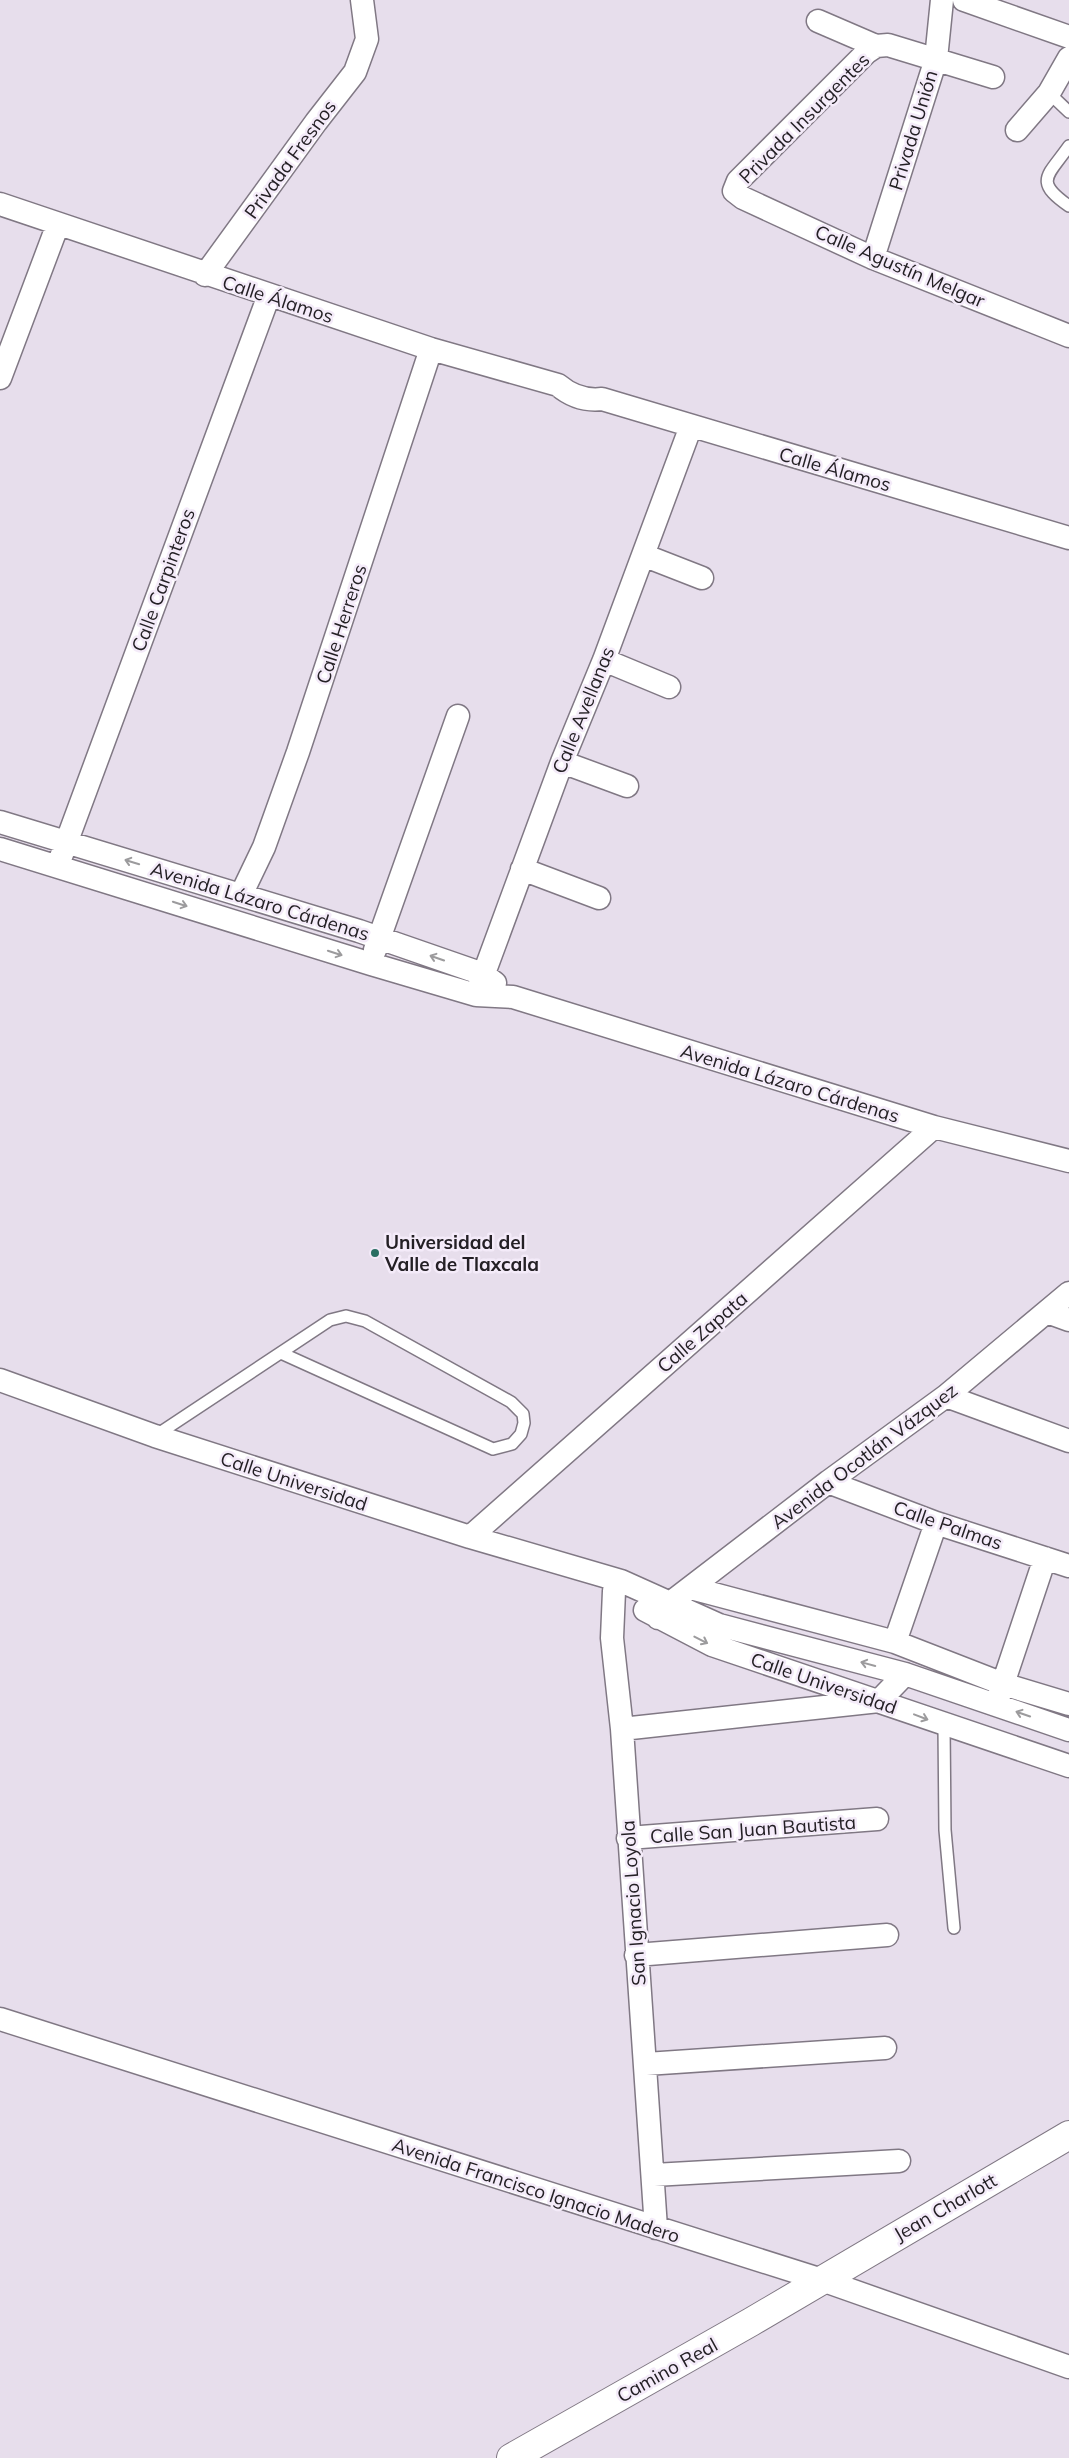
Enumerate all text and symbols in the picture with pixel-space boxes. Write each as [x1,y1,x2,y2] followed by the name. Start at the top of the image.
[734,48,874,188] street label: Privada Insurgentes
[883,67,943,193] street label: Privada Unión
[239,95,341,223] street label: Privada Fresnos
[811,219,989,313] street label: Calle Agustín Melgar
[219,270,337,328] street label: Calle Álamos
[776,442,894,496] street label: Calle Álamos
[126,505,200,655] street label: Calle Carpinteros
[310,561,372,687] street label: Calle Herreros
[547,643,619,777] street label: Calle Avellanas
[125,856,141,866] one-way arrow
[148,856,372,946] street label: Avenida Lázaro Cárdenas
[172,900,188,909] one-way arrow
[327,949,343,958] one-way arrow
[430,953,446,962] one-way arrow
[678,1038,902,1128] street label: Avenida Lázaro Cárdenas
[384,1230,539,1276] place label: Universidad del Valle de Tlaxcala
[369,1247,381,1259] marker: Universidad del Valle de Tlaxcala
[652,1286,752,1378] street label: Calle Zapata
[766,1378,962,1534] street label: Avenida Ocotlán Vázquez
[217,1446,371,1516] street label: Calle Universidad
[890,1495,1006,1555] street label: Calle Palmas
[694,1635,709,1645] one-way arrow
[748,1647,900,1719] street label: Calle Universidad
[861,1659,877,1668] one-way arrow
[1016,1709,1031,1718] one-way arrow
[912,1713,928,1722] one-way arrow
[649,1810,857,1848] street label: Calle San Juan Bautista
[615,1820,651,1986] street label: San Ignacio Loyola
[389,2132,683,2248] street label: Avenida Francisco Ignacio Madero
[889,2168,1001,2246] street label: Jean Charlott
[612,2332,722,2408] street label: Camino Real

